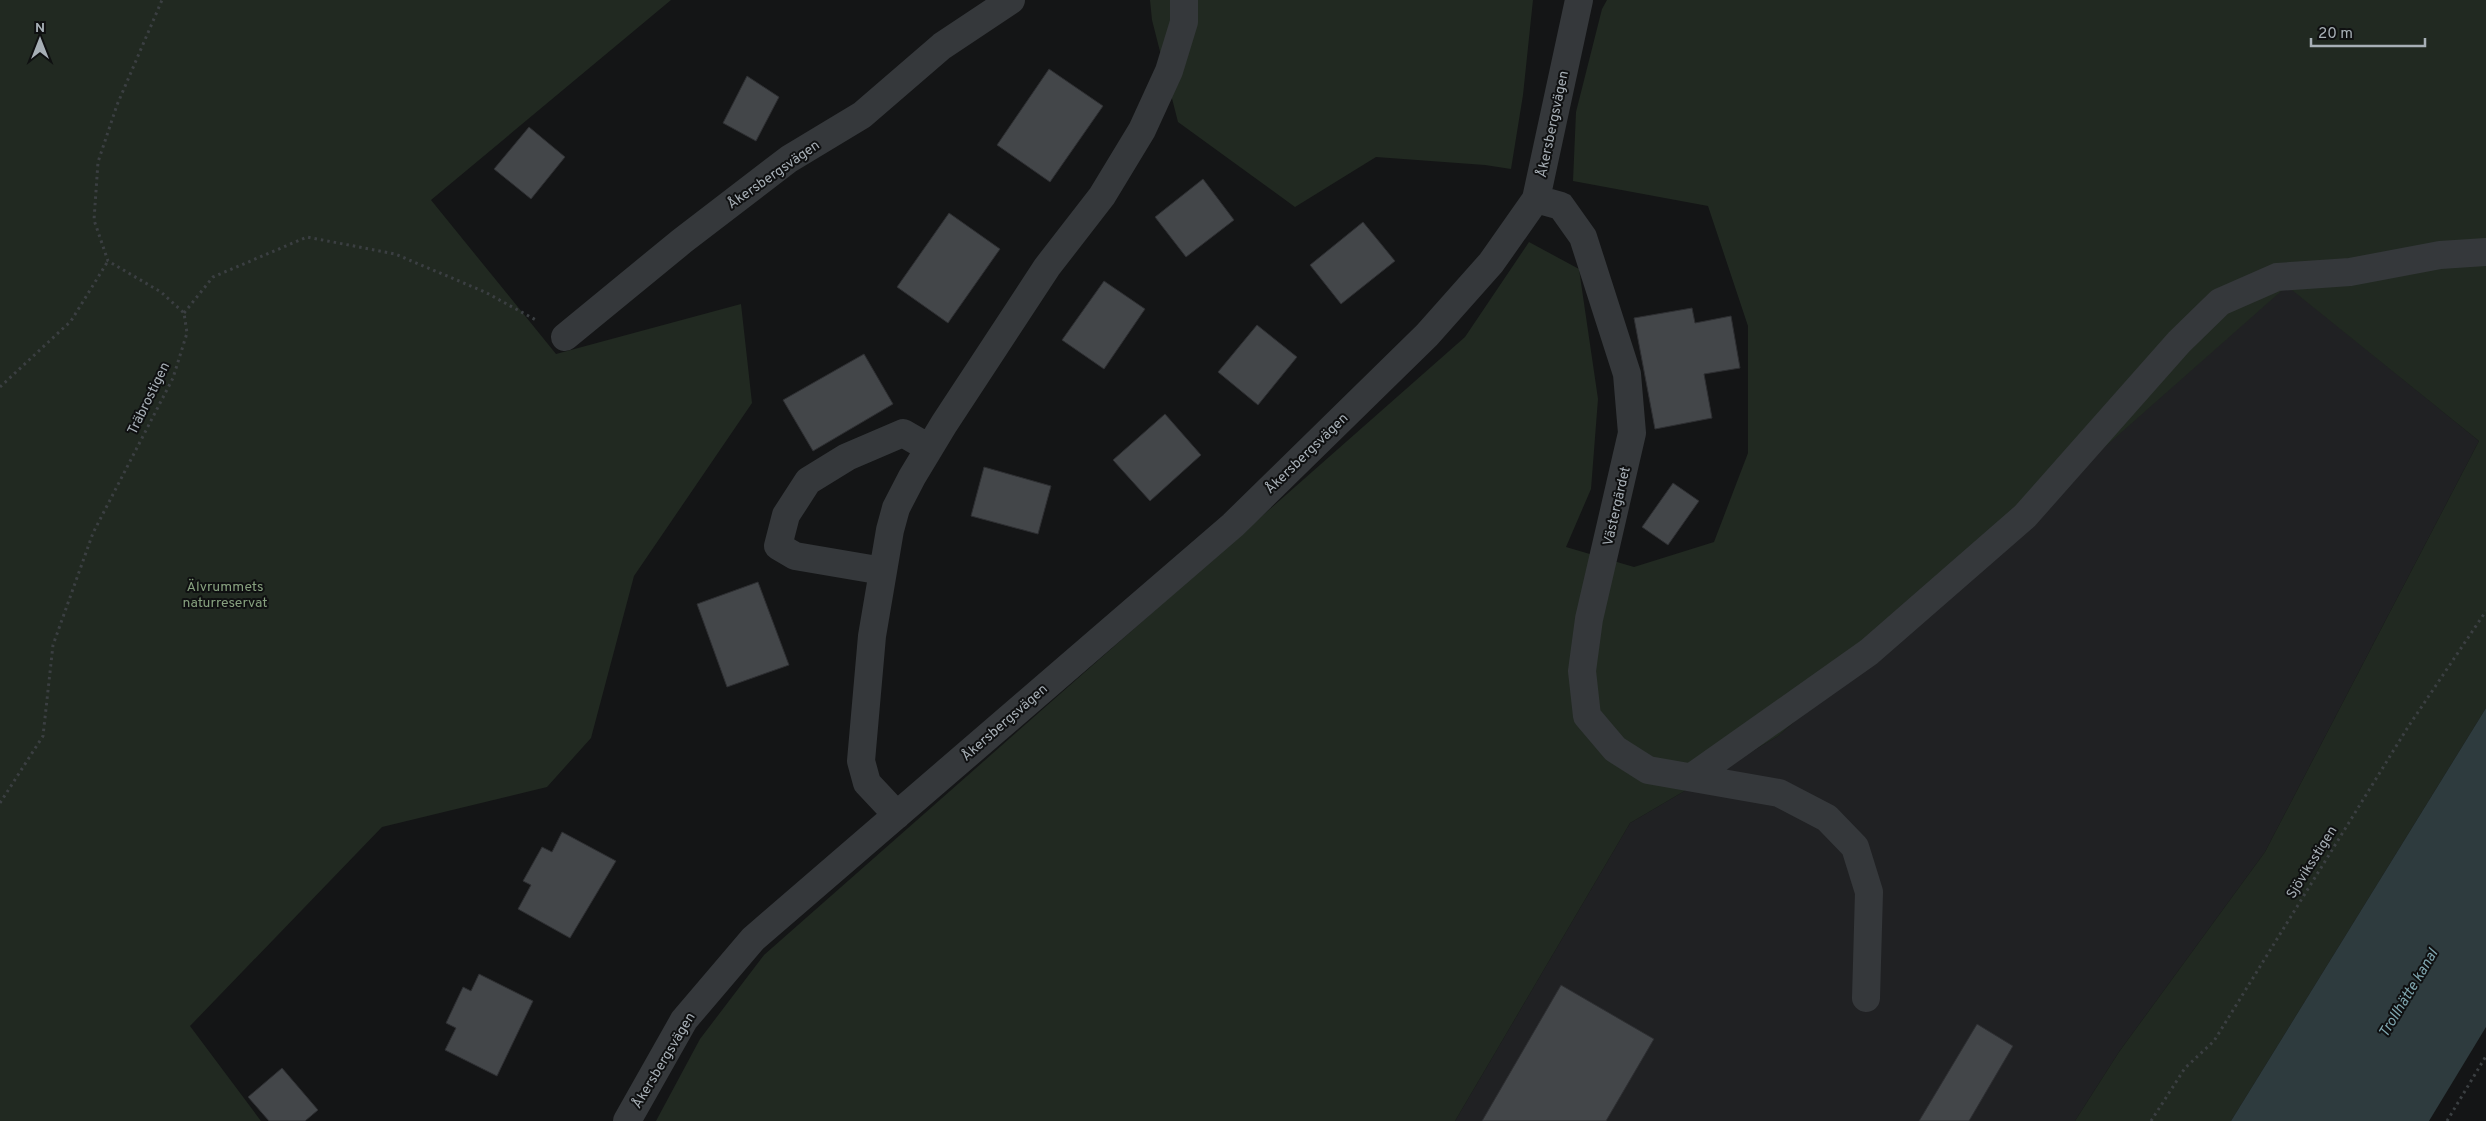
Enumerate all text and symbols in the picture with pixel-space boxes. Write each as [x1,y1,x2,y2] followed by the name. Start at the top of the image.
[15,15,65,65] north arrow
[2311,15,2425,47] scale bar
[35,20,45,37] text: N
[2318,25,2353,44] text: 20 m
[1534,69,1573,179] street label: Åkersbergsvägen
[724,137,823,213] street label: Åkersbergsvägen
[125,360,174,438] street label: Träbrostigen
[1262,410,1352,498] street label: Åkersbergsvägen
[1600,465,1635,548] street label: Västergärdet
[183,578,267,612] park label: Älvrummets naturreservat
[958,681,1052,765] street label: Åkersbergsvägen
[2283,823,2341,902] street label: Sjöviksstigen
[2375,945,2444,1042] water label: Trollhätte kanal
[629,1010,700,1112] street label: Åkersbergsvägen

